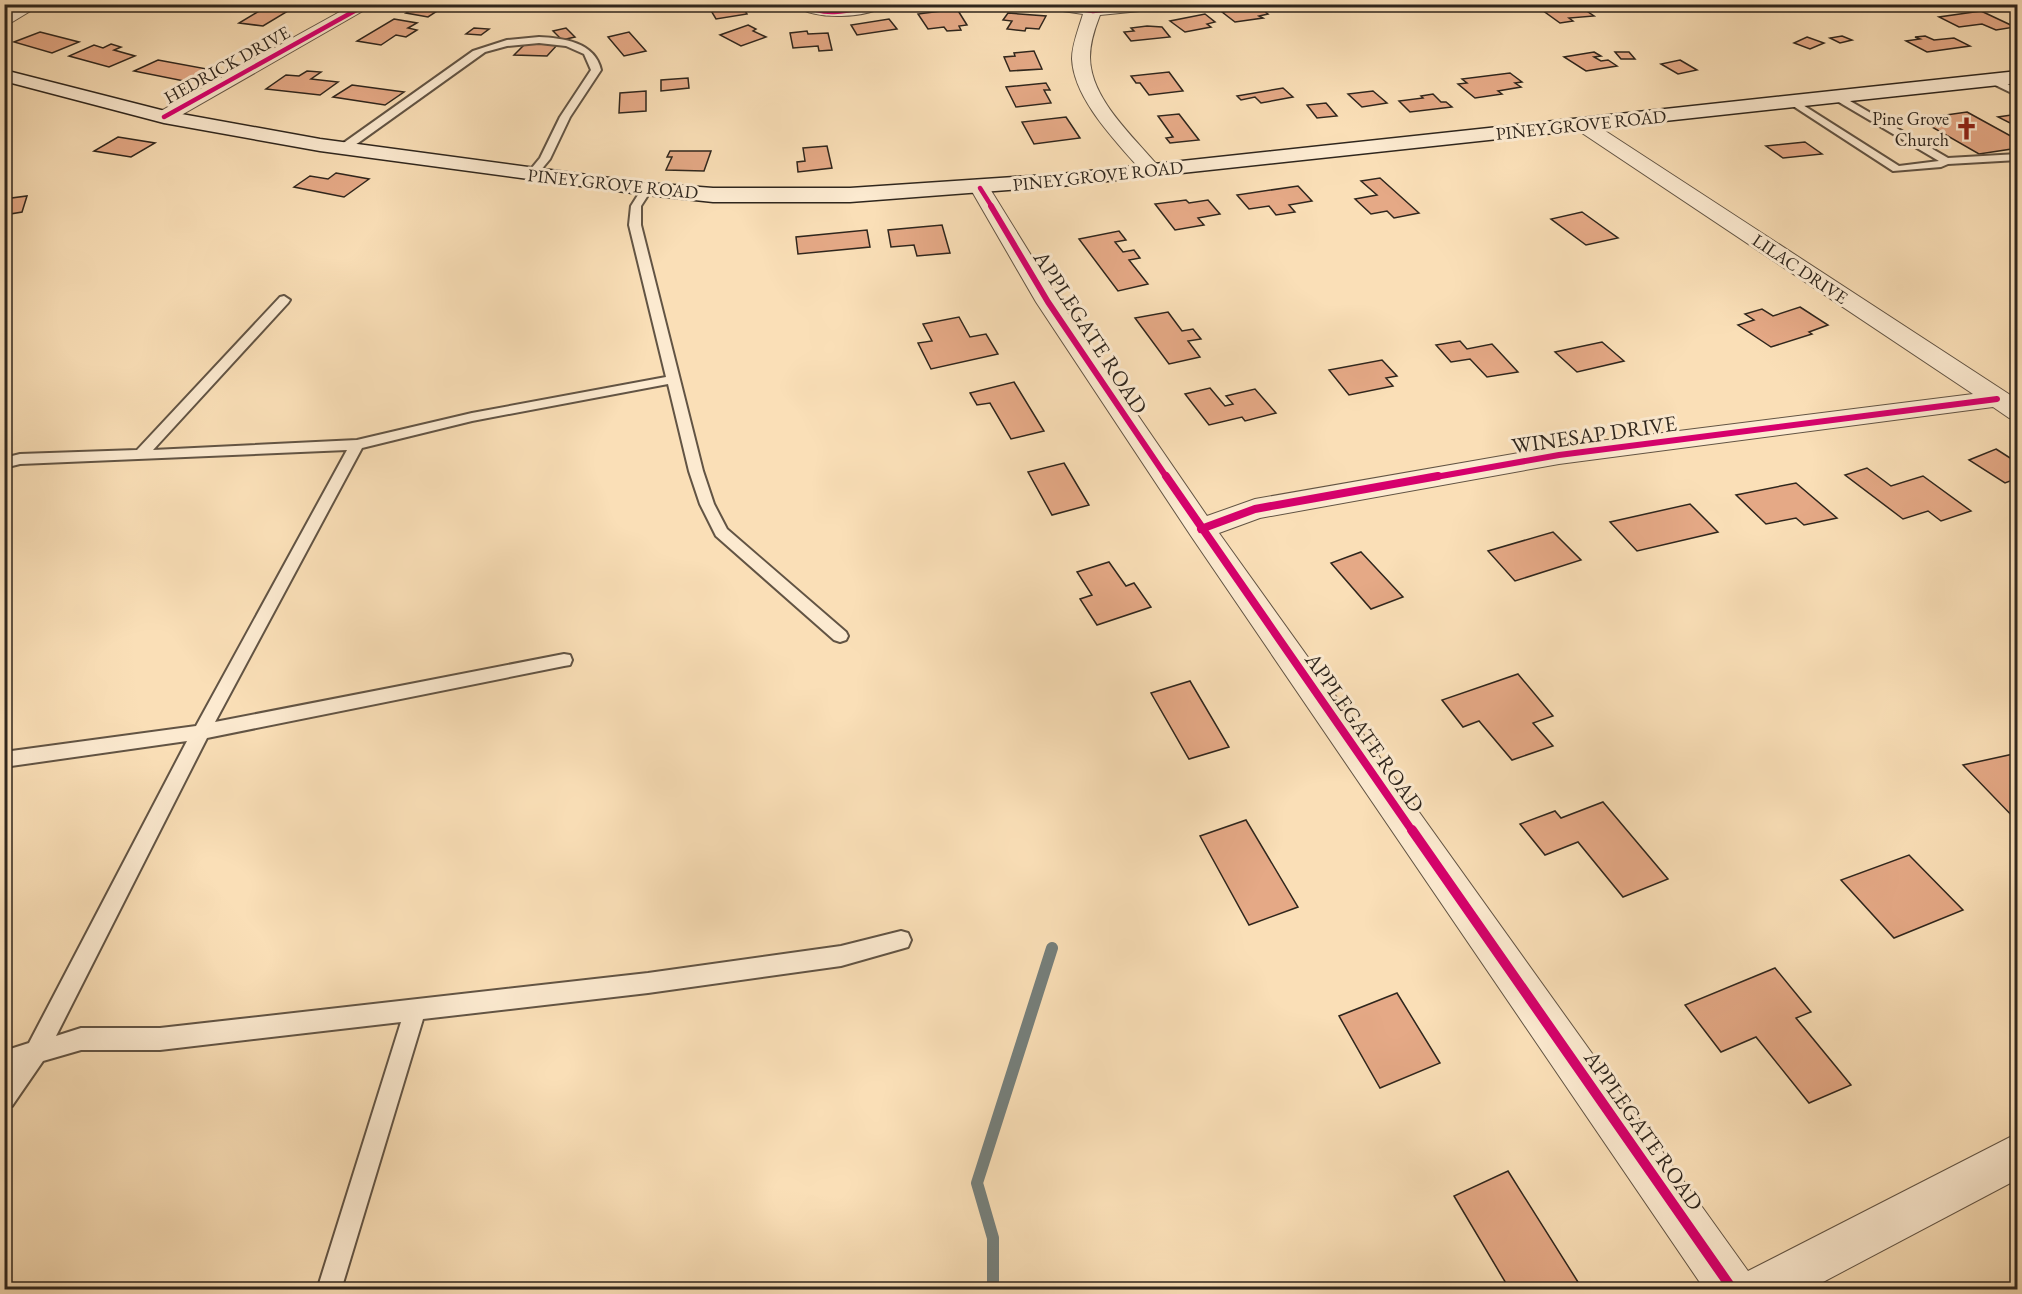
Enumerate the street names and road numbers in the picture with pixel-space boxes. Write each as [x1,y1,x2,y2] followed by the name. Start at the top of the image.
[160,20,294,109] street label: HEDRICK DRIVE
[1494,104,1667,145] street label: PINEY GROVE ROAD
[1011,155,1184,196] street label: PINEY GROVE ROAD
[527,163,700,204] street label: PINEY GROVE ROAD
[1748,228,1852,309] street label: LILAC DRIVE
[1026,244,1154,419] street label: APPLEGATE ROAD
[1510,409,1678,460] street label: WINESAP DRIVE
[1298,646,1431,818] street label: APPLEGATE ROAD
[1577,1044,1710,1216] street label: APPLEGATE ROAD

